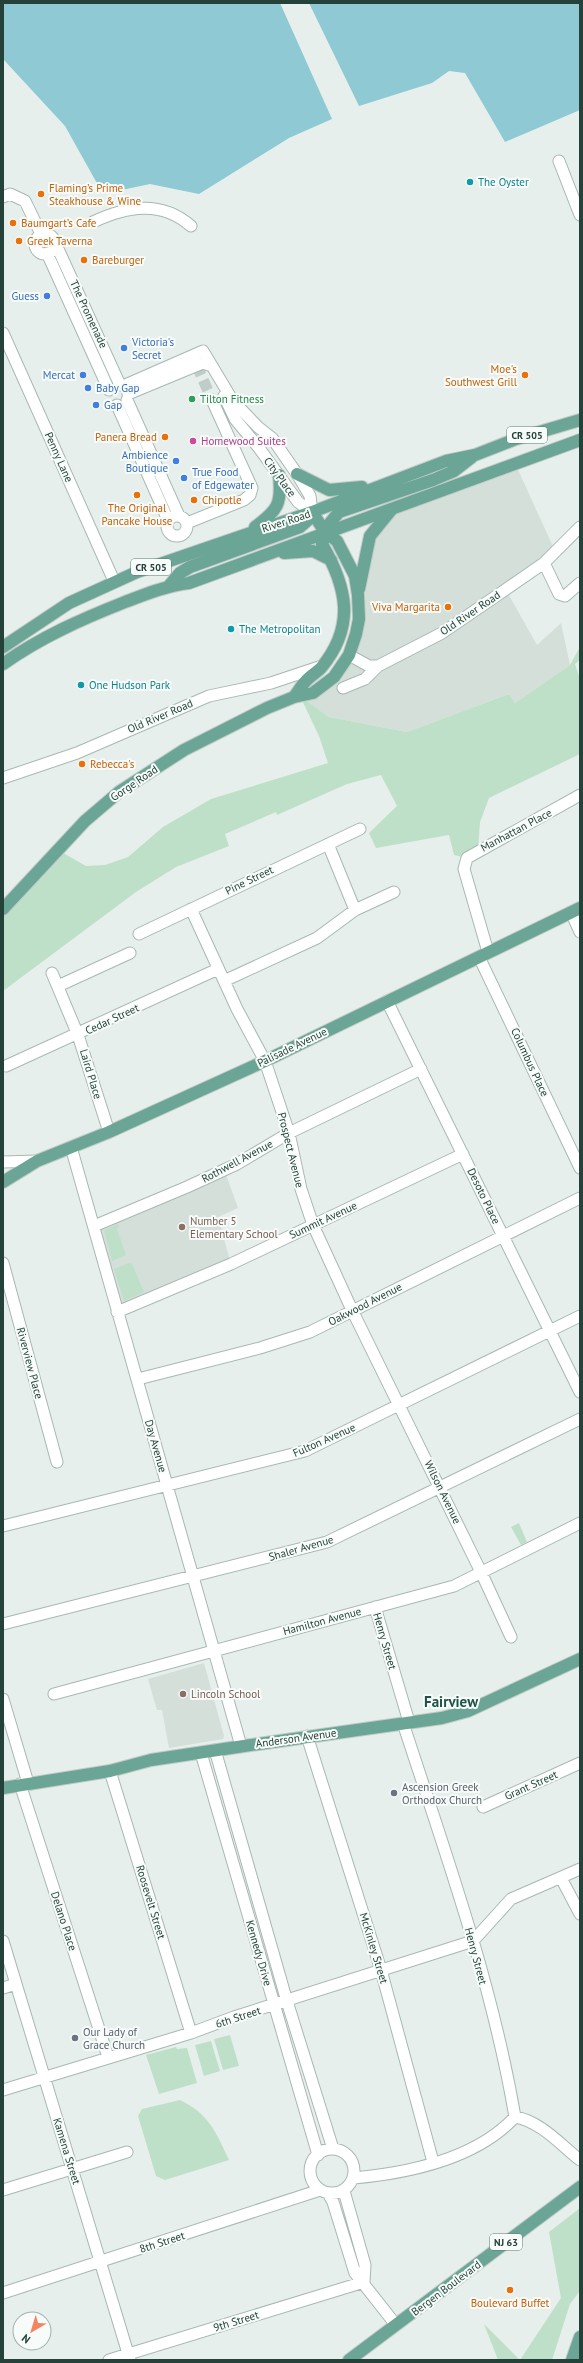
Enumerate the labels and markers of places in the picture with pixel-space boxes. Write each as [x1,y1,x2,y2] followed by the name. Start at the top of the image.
[478,175,529,189] place label: The Oyster
[465,177,475,187] marker: The Oyster
[49,181,142,208] place label: Flaming’s Prime Steakhouse & Wine
[36,189,46,199] marker: Flaming’s Prime Steakhouse & Wine
[21,216,97,230] place label: Baumgart’s Cafe
[8,218,18,228] marker: Baumgart’s Cafe
[27,234,92,248] place label: Greek Taverna
[14,236,24,246] marker: Greek Taverna
[92,253,144,267] place label: Bareburger
[79,255,89,265] marker: Bareburger
[11,289,39,303] place label: Guess
[42,291,52,301] marker: Guess
[131,335,174,362] place label: Victoria's Secret
[119,343,129,353] marker: Victoria's Secret
[445,362,518,389] place label: Moe's Southwest Grill
[43,368,75,382] place label: Mercat
[78,370,88,380] marker: Mercat
[520,370,530,380] marker: Moe's Southwest Grill
[96,381,140,395] place label: Baby Gap
[83,383,93,393] marker: Baby Gap
[200,392,264,406] place label: Tilton Fitness
[187,394,197,404] marker: Tilton Fitness
[104,398,122,412] place label: Gap
[91,400,101,410] marker: Gap
[95,430,157,444] place label: Panera Bread
[160,432,170,442] marker: Panera Bread
[201,434,286,448] place label: Homewood Suites
[188,436,198,446] marker: Homewood Suites
[122,448,168,475] place label: Ambience Boutique
[171,456,181,466] marker: Ambience Boutique
[192,465,254,492] place label: True Food of Edgewater
[179,473,189,483] marker: True Food of Edgewater
[132,490,142,500] marker: The Original Pancake House
[202,493,242,507] place label: Chipotle
[189,495,199,505] marker: Chipotle
[102,501,173,528] place label: The Original Pancake House
[371,600,440,614] place label: Viva Margarita
[443,602,453,612] marker: Viva Margarita
[239,622,321,636] place label: The Metropolitan
[226,624,236,634] marker: The Metropolitan
[89,678,171,692] place label: One Hudson Park
[76,680,86,690] marker: One Hudson Park
[90,757,135,771] place label: Rebecca's
[77,759,87,769] marker: Rebecca's
[190,1214,278,1241] place label: Number 5 Elementary School
[177,1222,187,1232] marker: Number 5 Elementary School
[191,1687,261,1701] place label: Lincoln School
[178,1689,188,1699] marker: Lincoln School
[402,1780,482,1807] place label: Ascension Greek Orthodox Church
[389,1788,399,1798] marker: Ascension Greek Orthodox Church
[83,2025,145,2052] place label: Our Lady of Grace Church
[70,2033,80,2043] marker: Our Lady of Grace Church
[505,2285,515,2295] marker: Boulevard Buffet
[471,2296,550,2310] place label: Boulevard Buffet

